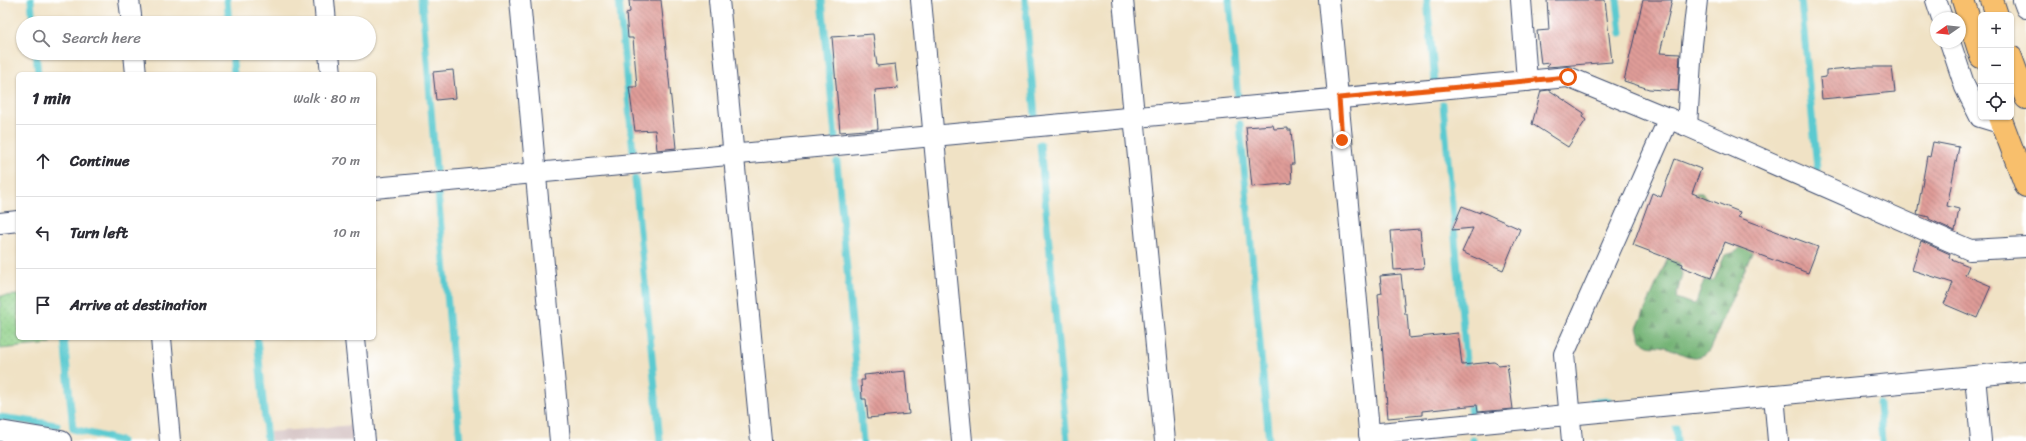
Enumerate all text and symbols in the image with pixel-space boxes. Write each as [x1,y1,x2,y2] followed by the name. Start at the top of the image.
[1930,12,1966,48] north arrow
[1978,12,2014,120] map controls
[1978,12,2014,48] button: +
[16,16,376,60] search box
[62,25,141,51] text: Search here
[30,27,52,49] icon: search
[1978,48,2014,84] button: −
[1559,68,1577,86] route start
[32,83,71,113] text: 1 min
[1978,84,2014,120] button: locate
[293,87,360,110] text: Walk · 80 m
[1333,131,1351,149] route end
[70,148,130,174] text: Continue
[331,149,360,172] text: 70 m
[32,150,54,172] icon: ahead
[70,220,128,246] text: Turn left
[333,221,360,244] text: 10 m
[32,222,54,244] icon: left
[70,292,207,318] text: Arrive at destination
[32,294,54,316] icon: arrive

